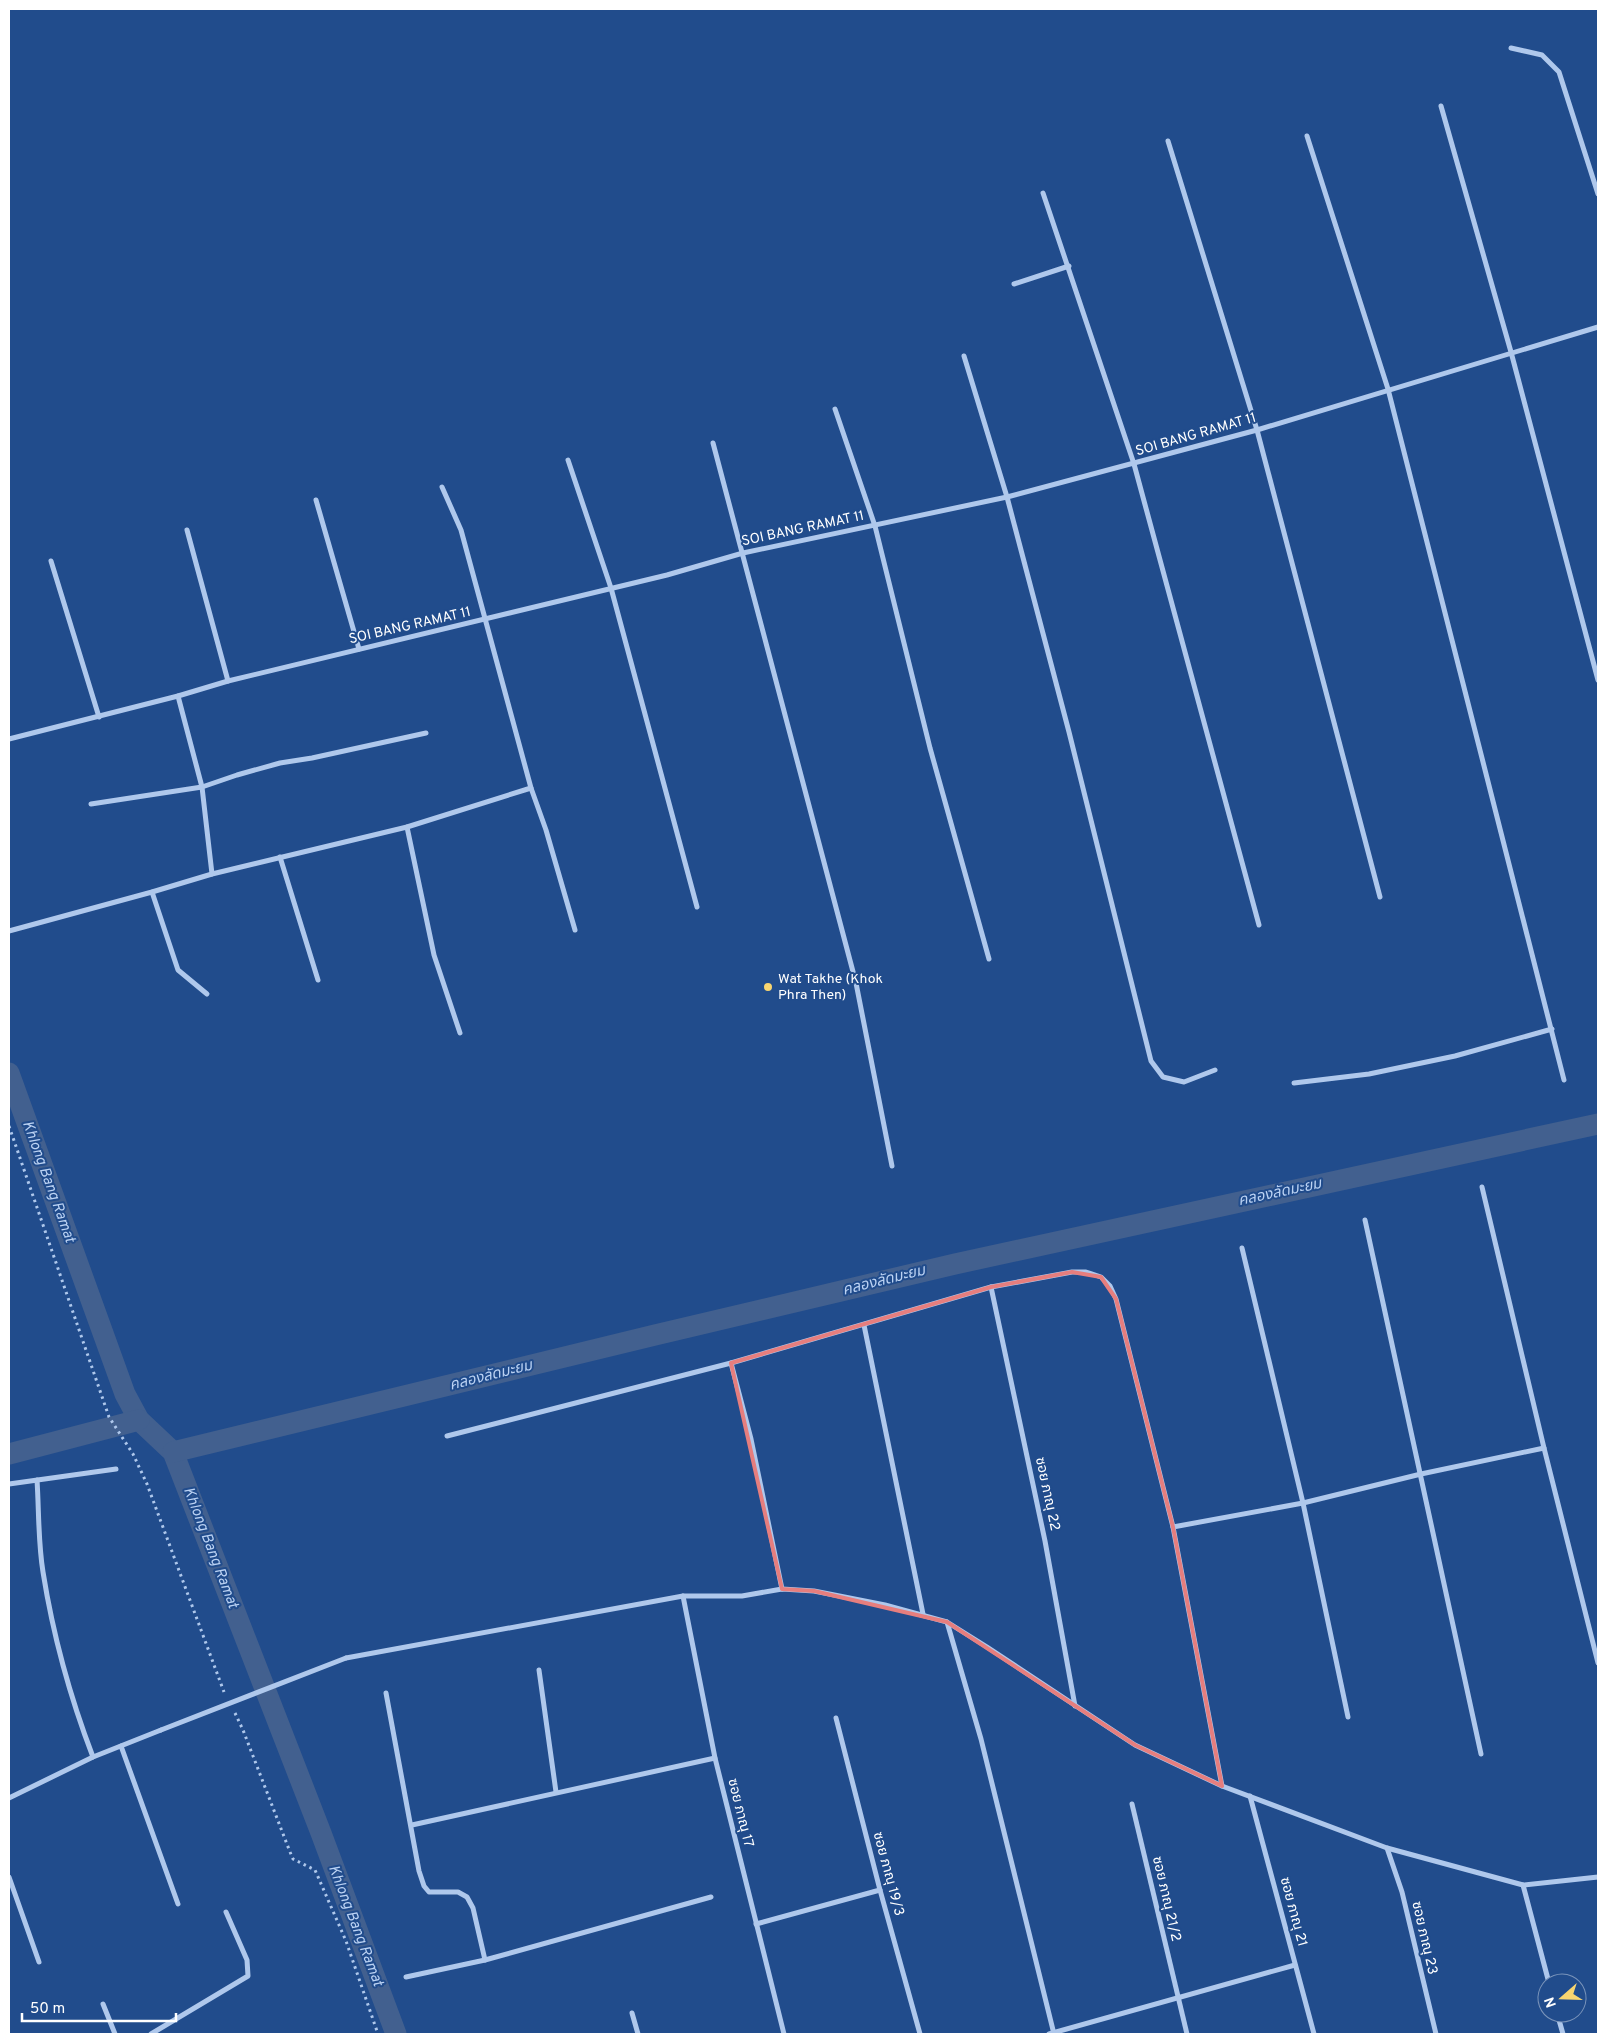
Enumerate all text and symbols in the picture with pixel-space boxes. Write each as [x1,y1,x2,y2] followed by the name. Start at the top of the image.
[1134,410,1258,460] street label: SOI BANG RAMAT 11
[740,508,866,550] street label: SOI BANG RAMAT 11
[347,604,473,648] street label: SOI BANG RAMAT 11
[778,971,883,1004] place label: Wat Takhe (Khok Phra Then)
[762,981,774,993] marker: Wat Takhe (Khok Phra Then)
[17,1118,79,1246] water label: Khlong Bang Ramat
[1237,1175,1325,1211] water label: คลองลัดมะยม
[841,1261,929,1300] water label: คลองลัดมะยม
[448,1356,536,1395] water label: คลองลัดมะยม
[1031,1456,1063,1532] street label: ซอย ภาณุ 22
[178,1485,242,1612] water label: Khlong Bang Ramat
[723,1777,757,1849] street label: ซอย ภาณุ 17
[869,1830,907,1918] street label: ซอย ภาณุ 19/3
[1148,1855,1184,1943] street label: ซอย ภาณุ 21/2
[323,1863,387,1990] water label: Khlong Bang Ramat
[1276,1875,1310,1949] street label: ซอย ภาณุ 21
[1407,1900,1441,1976] street label: ซอย ภาณุ 23
[1537,1973,1587,2023] north arrow
[22,1990,176,2022] scale bar
[1541,1994,1561,2010] text: N
[30,2000,65,2019] text: 50 m

